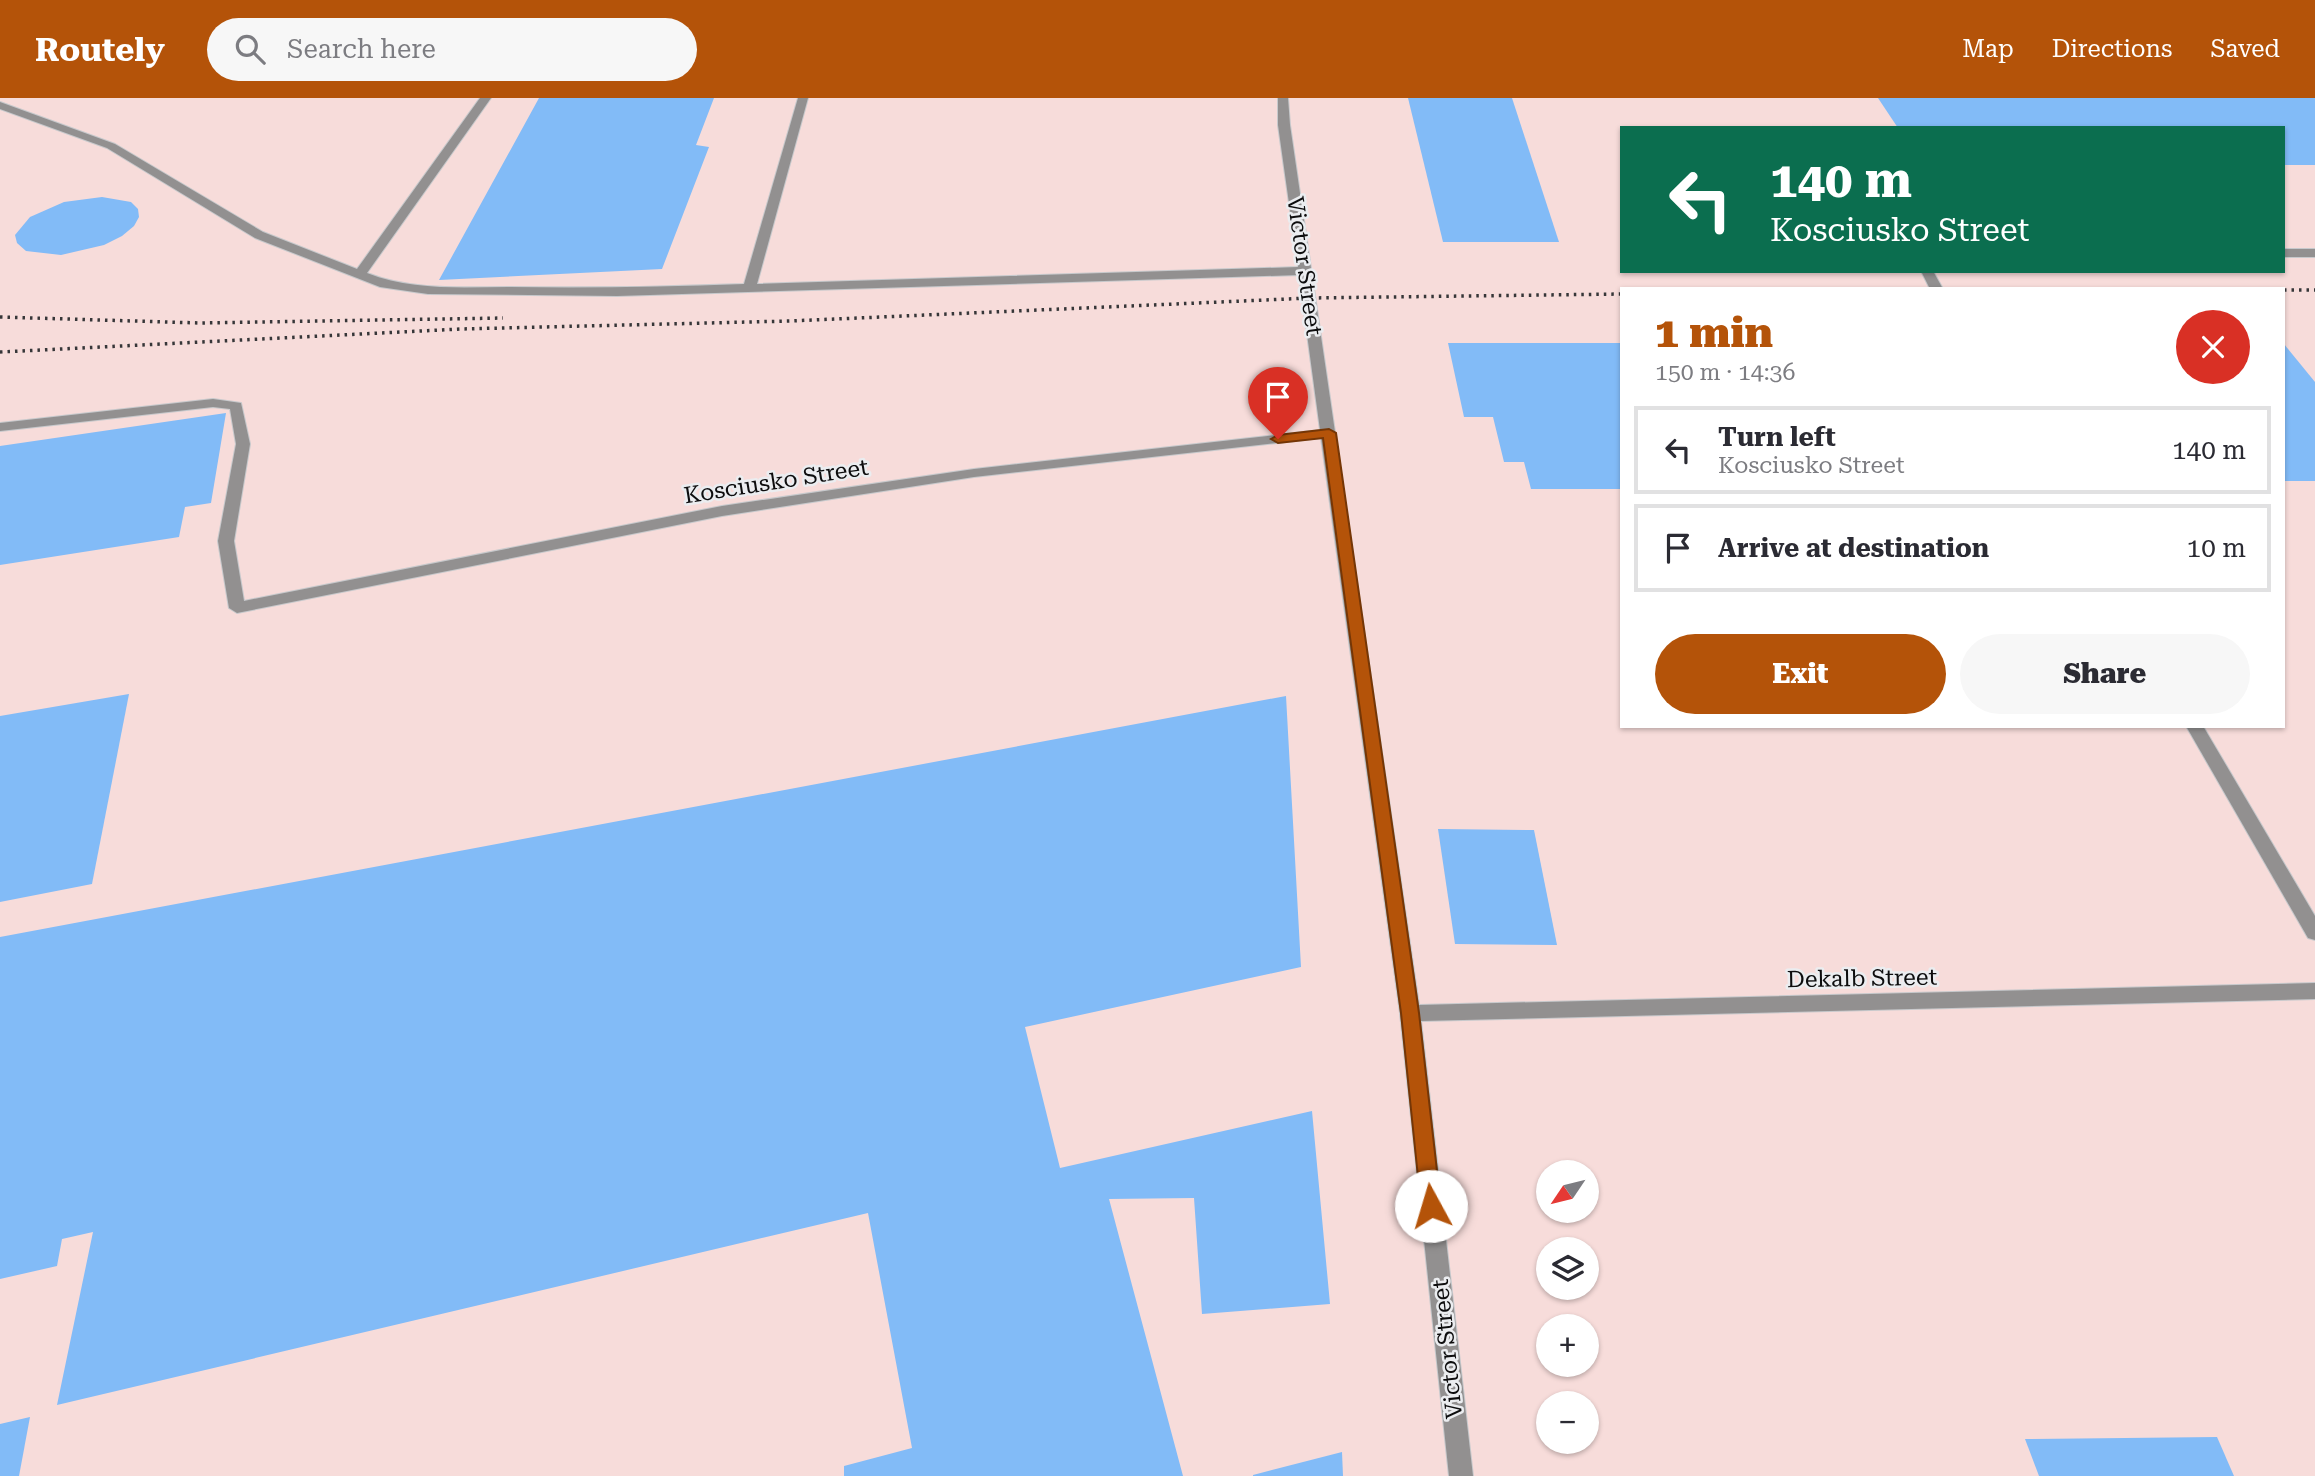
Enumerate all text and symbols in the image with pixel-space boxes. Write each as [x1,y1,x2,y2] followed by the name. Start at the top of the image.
[207,18,697,81] search box
[35,30,165,69] text: Routely
[231,30,269,68] icon: search
[287,34,436,64] text: Search here
[1962,35,2014,63] text: Map
[2052,35,2172,63] text: Directions
[2210,35,2280,63] text: Saved
[1770,152,1912,209] text: 140 m
[1655,154,1746,245] icon: left
[1281,195,1328,338] street label: Victor Street
[1770,211,2029,249] text: Kosciusko Street
[1655,308,1773,357] text: 1 min
[2176,310,2250,384] button: close
[1655,359,1795,386] text: 150 m · 14:36
[1248,367,1308,439] pin
[1259,378,1297,416] icon: arrive
[1718,422,1836,452] text: Turn left
[1659,431,1697,469] icon: left
[2172,435,2246,465] text: 140 m
[1718,452,1904,479] text: Kosciusko Street
[682,454,871,509] street label: Kosciusko Street
[1659,529,1697,567] icon: arrive
[1718,533,1989,563] text: Arrive at destination
[2187,533,2246,563] text: 10 m
[1655,634,1946,714] button: Exit
[1960,634,2250,714] button: Share
[1787,964,1938,993] street label: Dekalb Street
[1536,1160,1600,1223] north arrow
[1536,1160,1599,1454] map controls
[1394,1169,1468,1243] position arrow
[1536,1237,1599,1300] button: layers
[1427,1278,1468,1420] street label: Victor Street
[1536,1314,1599,1377] button: +
[1536,1391,1599,1454] button: −

